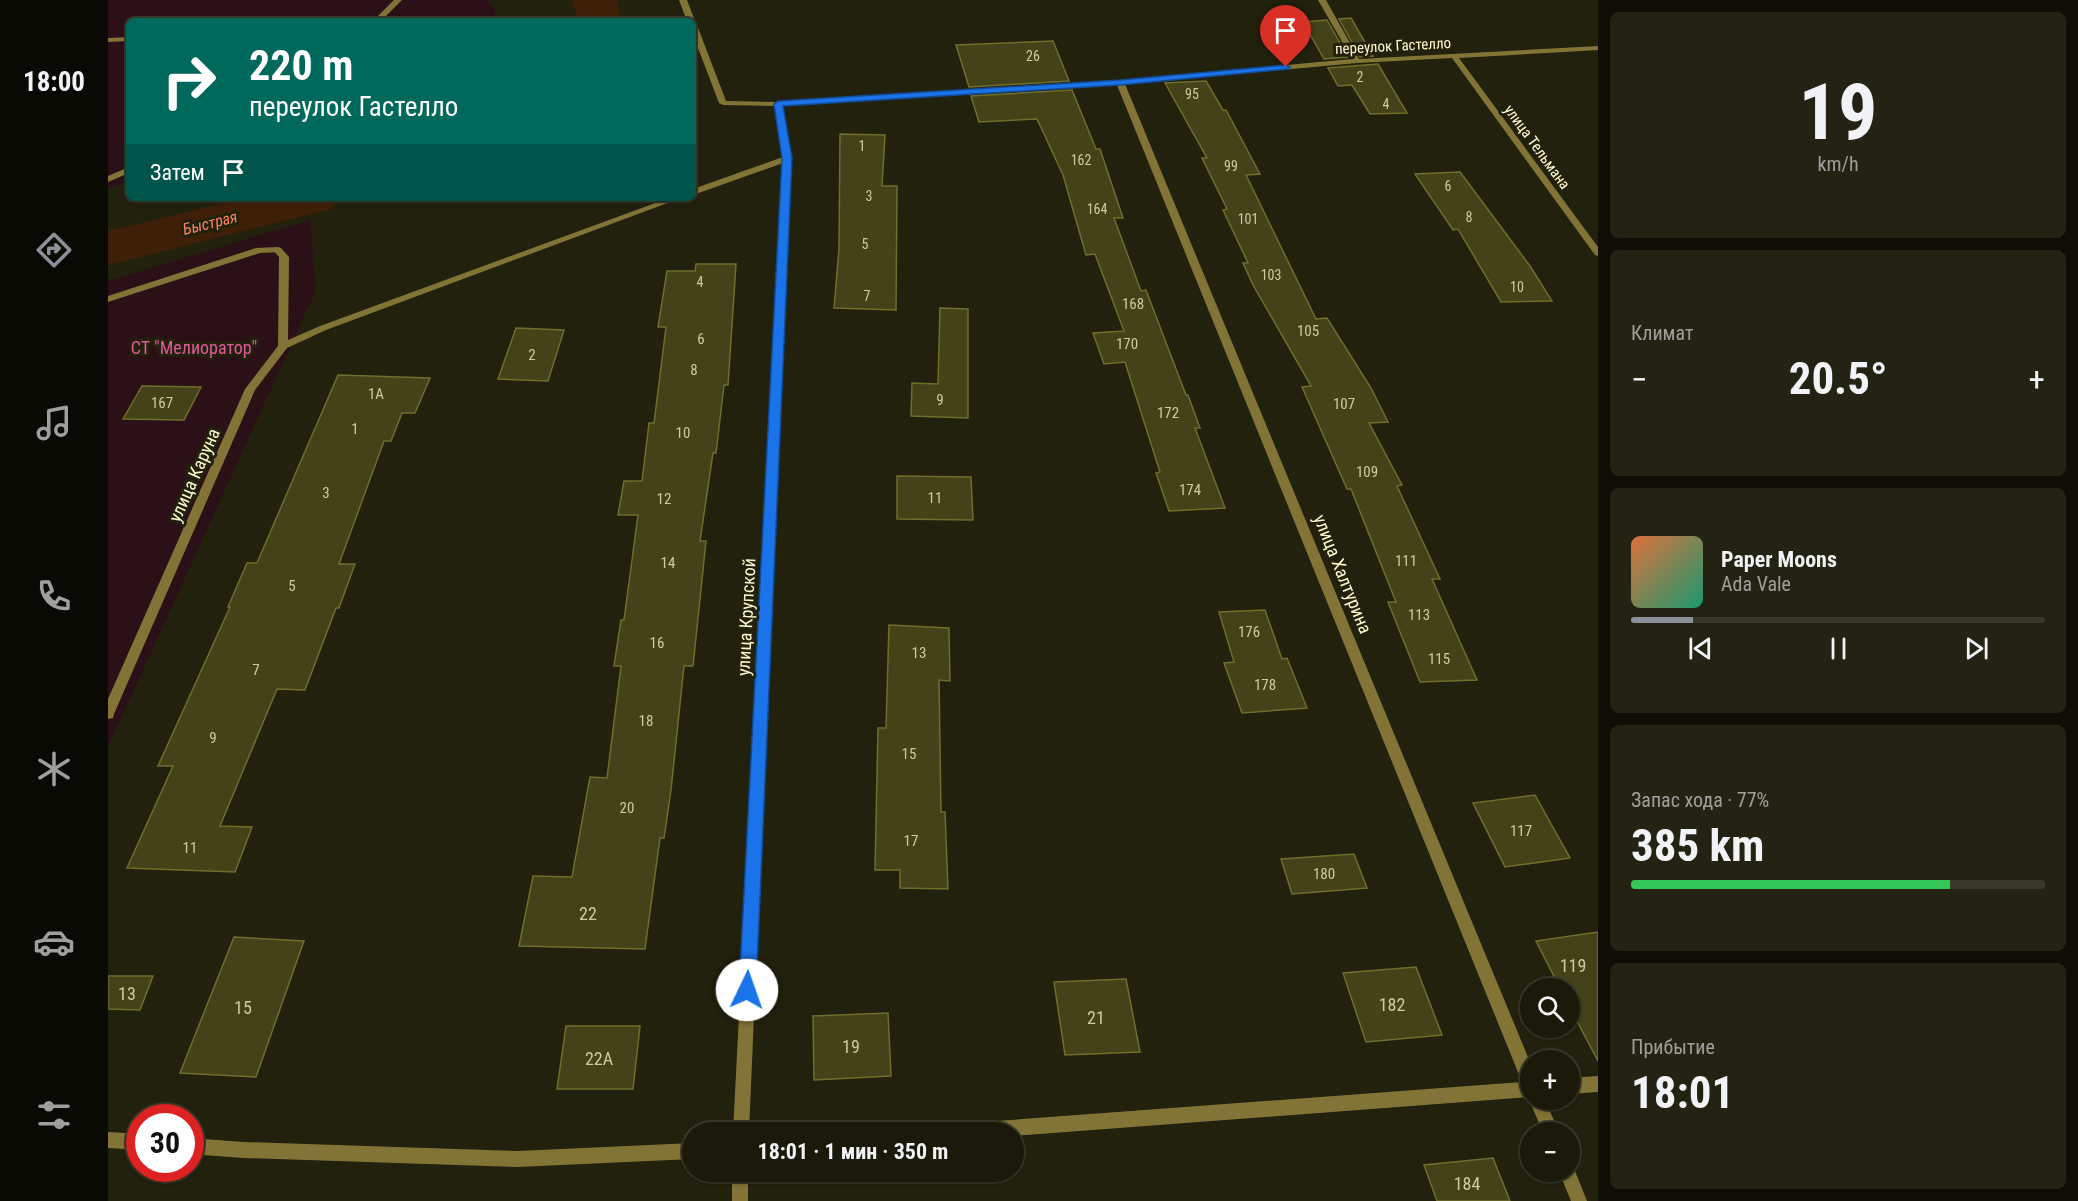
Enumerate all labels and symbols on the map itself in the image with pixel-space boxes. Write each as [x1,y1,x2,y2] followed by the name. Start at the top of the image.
[1260,5,1311,67] pin
[1334,34,1452,58] street label: переулок Гастелло
[1026,48,1040,64] house number: 26
[1357,69,1364,85] house number: 2
[1185,86,1199,102] house number: 95
[1383,96,1390,112] house number: 4
[1500,101,1574,193] street label: улица Тельмана
[859,138,865,154] house number: 1
[1071,152,1091,168] house number: 162
[1224,158,1238,174] house number: 99
[1445,178,1452,194] house number: 6
[866,188,872,204] house number: 3
[1087,201,1107,217] house number: 164
[181,207,240,239] water label: Быстрая
[1466,209,1473,225] house number: 8
[1238,211,1258,227] house number: 101
[862,236,869,252] house number: 5
[1261,267,1281,283] house number: 103
[697,274,704,290] house number: 4
[1510,279,1524,295] house number: 10
[864,288,871,304] house number: 7
[1122,295,1144,313] house number: 168
[1297,322,1319,340] house number: 105
[697,330,705,348] house number: 6
[1116,335,1138,353] house number: 170
[131,337,257,358] park label: СТ "Мелиоратор"
[528,346,536,364] house number: 2
[690,361,698,379] house number: 8
[368,385,384,403] house number: 1А
[936,391,944,409] house number: 9
[151,394,173,412] house number: 167
[1333,395,1355,413] house number: 107
[1157,404,1179,422] house number: 172
[351,420,359,438] house number: 1
[676,424,690,442] house number: 10
[164,425,224,525] street label: улица Каруна
[1356,463,1378,481] house number: 109
[1179,481,1201,499] house number: 174
[322,484,330,502] house number: 3
[928,489,942,507] house number: 11
[657,490,671,508] house number: 12
[1310,511,1376,637] street label: улица Халтурина
[1395,552,1417,570] house number: 111
[661,554,675,572] house number: 14
[732,558,760,676] street label: улица Крупской
[288,577,296,595] house number: 5
[1408,606,1430,624] house number: 113
[1238,623,1260,641] house number: 176
[650,634,664,652] house number: 16
[912,644,926,662] house number: 13
[1428,650,1450,668] house number: 115
[252,661,260,679] house number: 7
[1254,676,1276,694] house number: 178
[639,712,653,730] house number: 18
[209,729,217,747] house number: 9
[902,745,916,763] house number: 15
[620,799,634,817] house number: 20
[1510,822,1532,840] house number: 117
[904,832,918,850] house number: 17
[183,839,197,857] house number: 11
[1313,865,1335,883] house number: 180
[579,903,597,924] house number: 22
[1560,955,1586,976] house number: 119
[715,958,779,1022] position arrow
[118,983,136,1004] house number: 13
[1379,994,1405,1015] house number: 182
[234,997,252,1018] house number: 15
[1087,1007,1105,1028] house number: 21
[842,1036,860,1057] house number: 19
[585,1048,614,1069] house number: 22А
[126,1104,204,1182] speed limit sign: 30
[1454,1173,1480,1194] house number: 184

